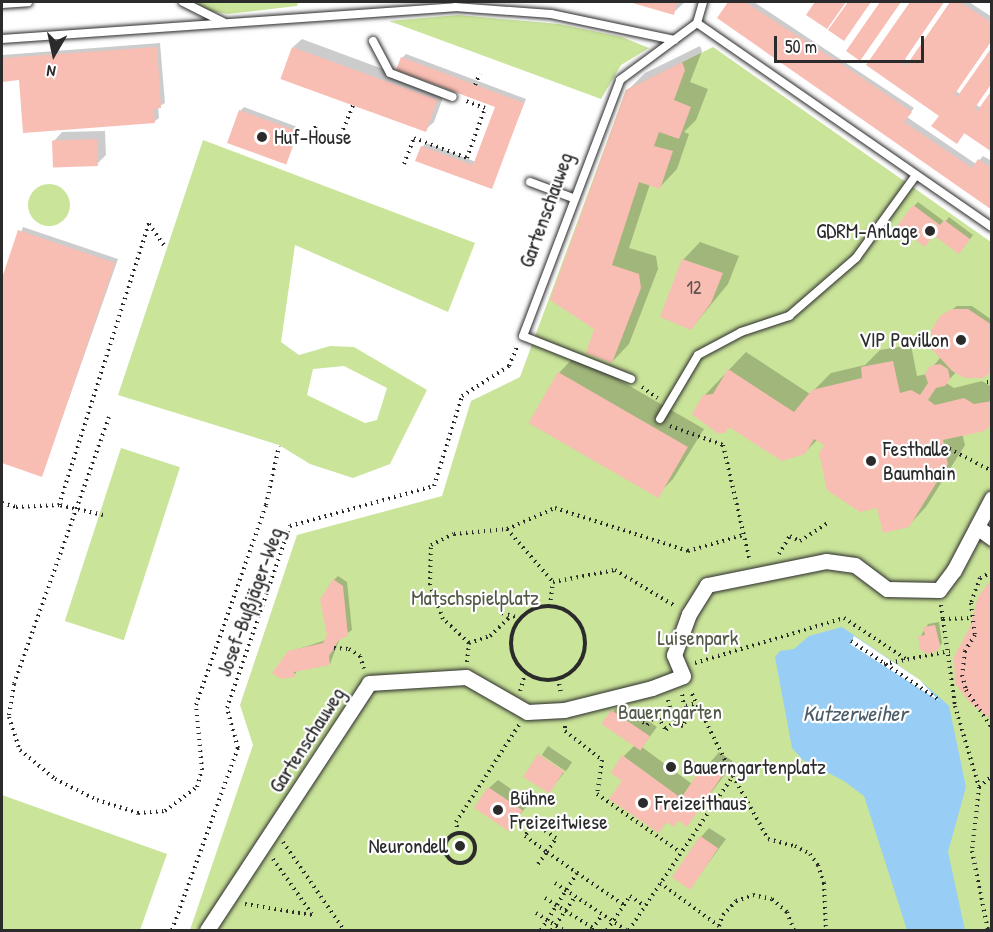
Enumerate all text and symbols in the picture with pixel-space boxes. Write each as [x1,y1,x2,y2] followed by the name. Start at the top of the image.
[24,24,84,84] north arrow
[777,24,927,62] scale bar
[785,34,817,59] text: 50 m
[45,60,57,83] text: N
[274,124,351,150] place label: Huf-House
[255,130,269,144] marker: Huf-House
[514,149,578,271] street label: Gartenschauweg
[816,218,918,244] place label: GDRM-Anlage
[923,224,937,238] marker: GDRM-Anlage
[687,277,701,299] house number: 12
[859,327,949,353] place label: VIP Pavillon
[954,333,968,347] marker: VIP Pavillon
[883,436,956,486] place label: Festhalle Baumhain
[864,454,878,468] marker: Festhalle Baumhain
[211,524,289,680] street label: Josef-Bußjäger-Weg
[411,585,539,611] park label: Matschspielplatz
[658,625,738,651] park label: Luisenpark
[264,683,350,797] street label: Gartenschauweg
[618,699,722,725] park label: Bauerngarten
[803,701,907,727] water label: Kutzerweiher
[683,754,826,780] place label: Bauerngartenplatz
[664,760,678,774] marker: Bauerngartenplatz
[510,785,608,835] place label: Bühne Freizeitwiese
[655,790,747,816] place label: Freizeithaus
[636,796,650,810] marker: Freizeithaus
[491,803,505,817] marker: Bühne Freizeitwiese
[368,833,448,859] place label: Neurondell
[453,839,467,853] marker: Neurondell

